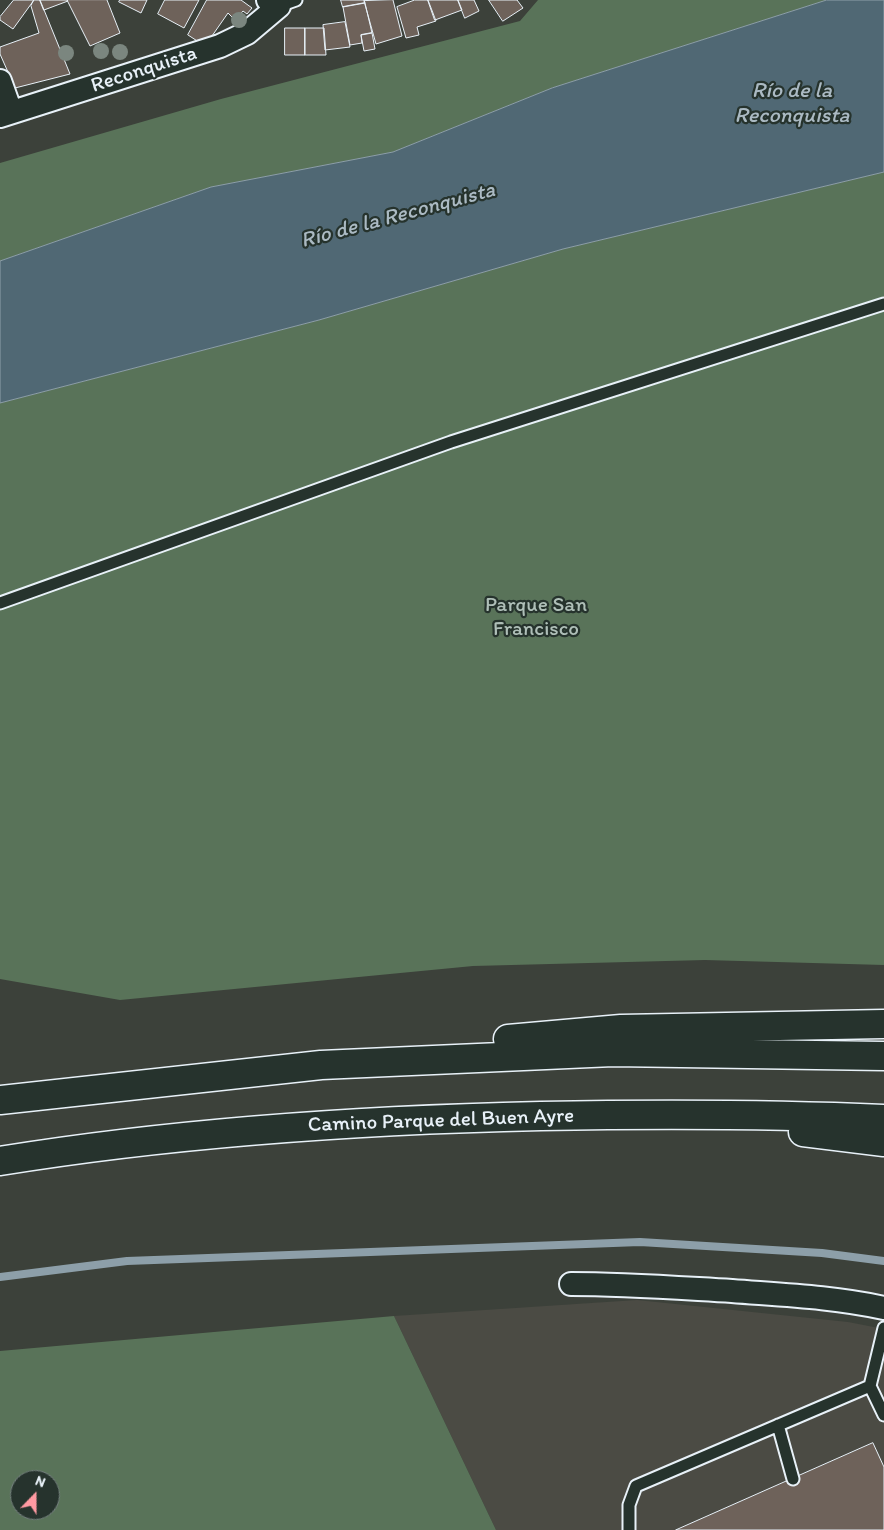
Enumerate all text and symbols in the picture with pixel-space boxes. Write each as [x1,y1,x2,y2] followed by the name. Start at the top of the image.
[88,41,200,99] street label: Reconquista
[735,78,849,130] water label: Río de la Reconquista
[298,177,498,255] water label: Río de la Reconquista
[485,593,587,643] park label: Parque San Francisco
[307,1104,575,1138] street label: Camino Parque del Buen Ayre
[10,1470,60,1520] north arrow
[33,1472,48,1491] text: N

